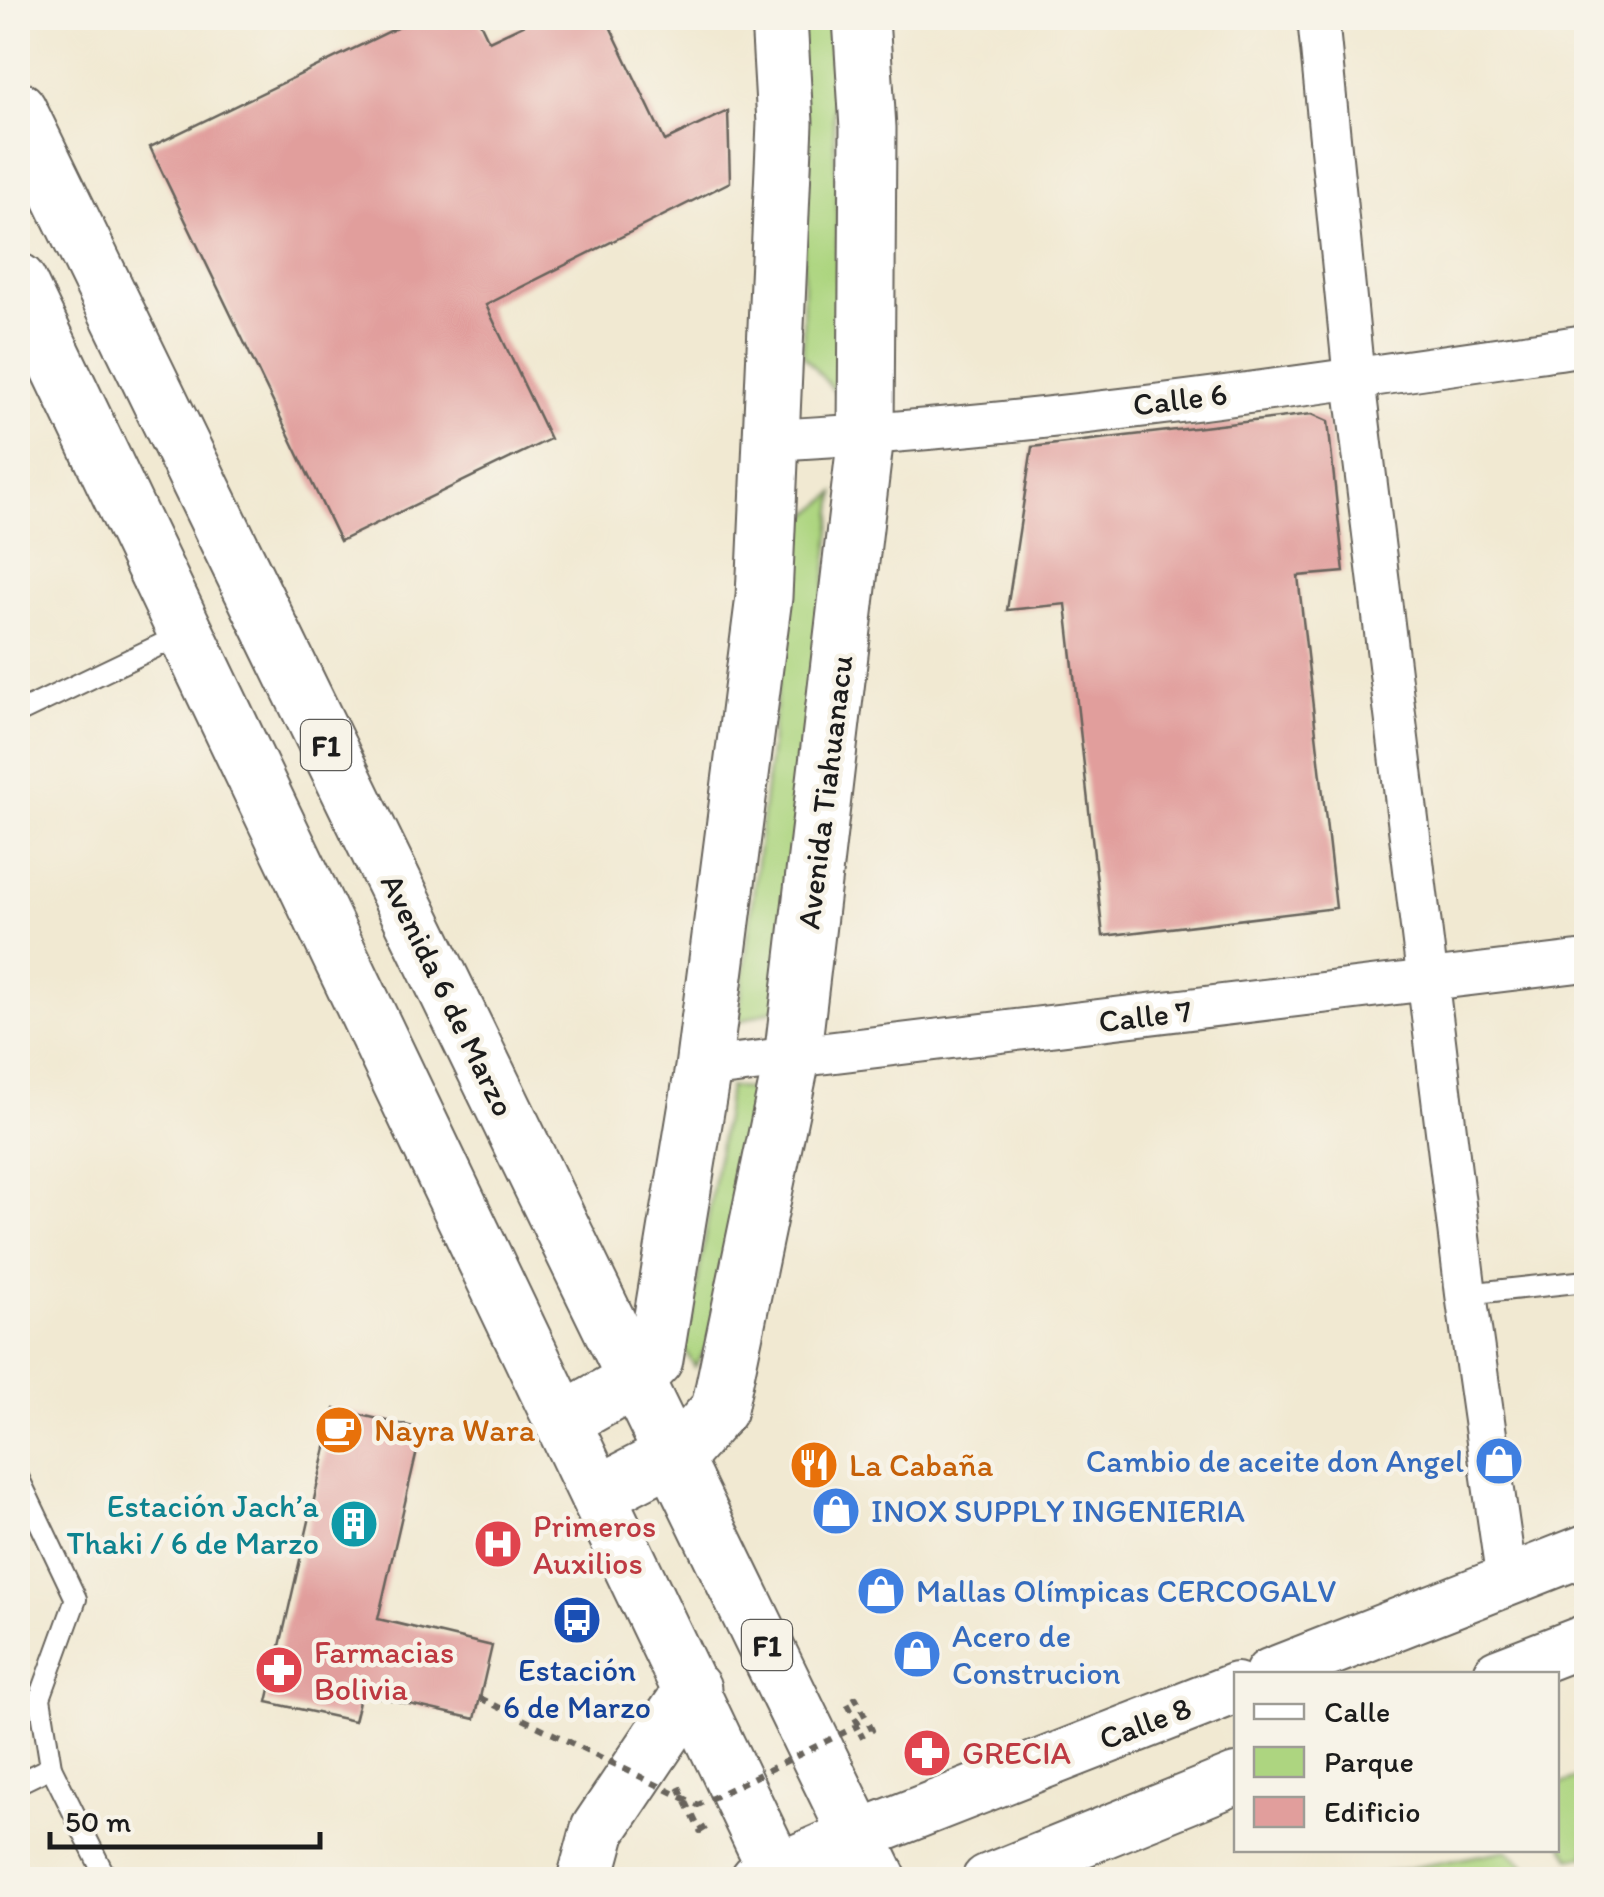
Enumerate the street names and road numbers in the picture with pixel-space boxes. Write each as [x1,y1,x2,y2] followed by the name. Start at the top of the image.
[1131,374,1229,424] street label: Calle 6
[789,653,861,931] street label: Avenida Tiahuanacu
[301,720,351,770] road number: F1
[373,868,523,1122] street label: Avenida 6 de Marzo
[1096,991,1194,1041] street label: Calle 7
[742,1620,792,1670] road number: F1
[1094,1688,1196,1758] street label: Calle 8

